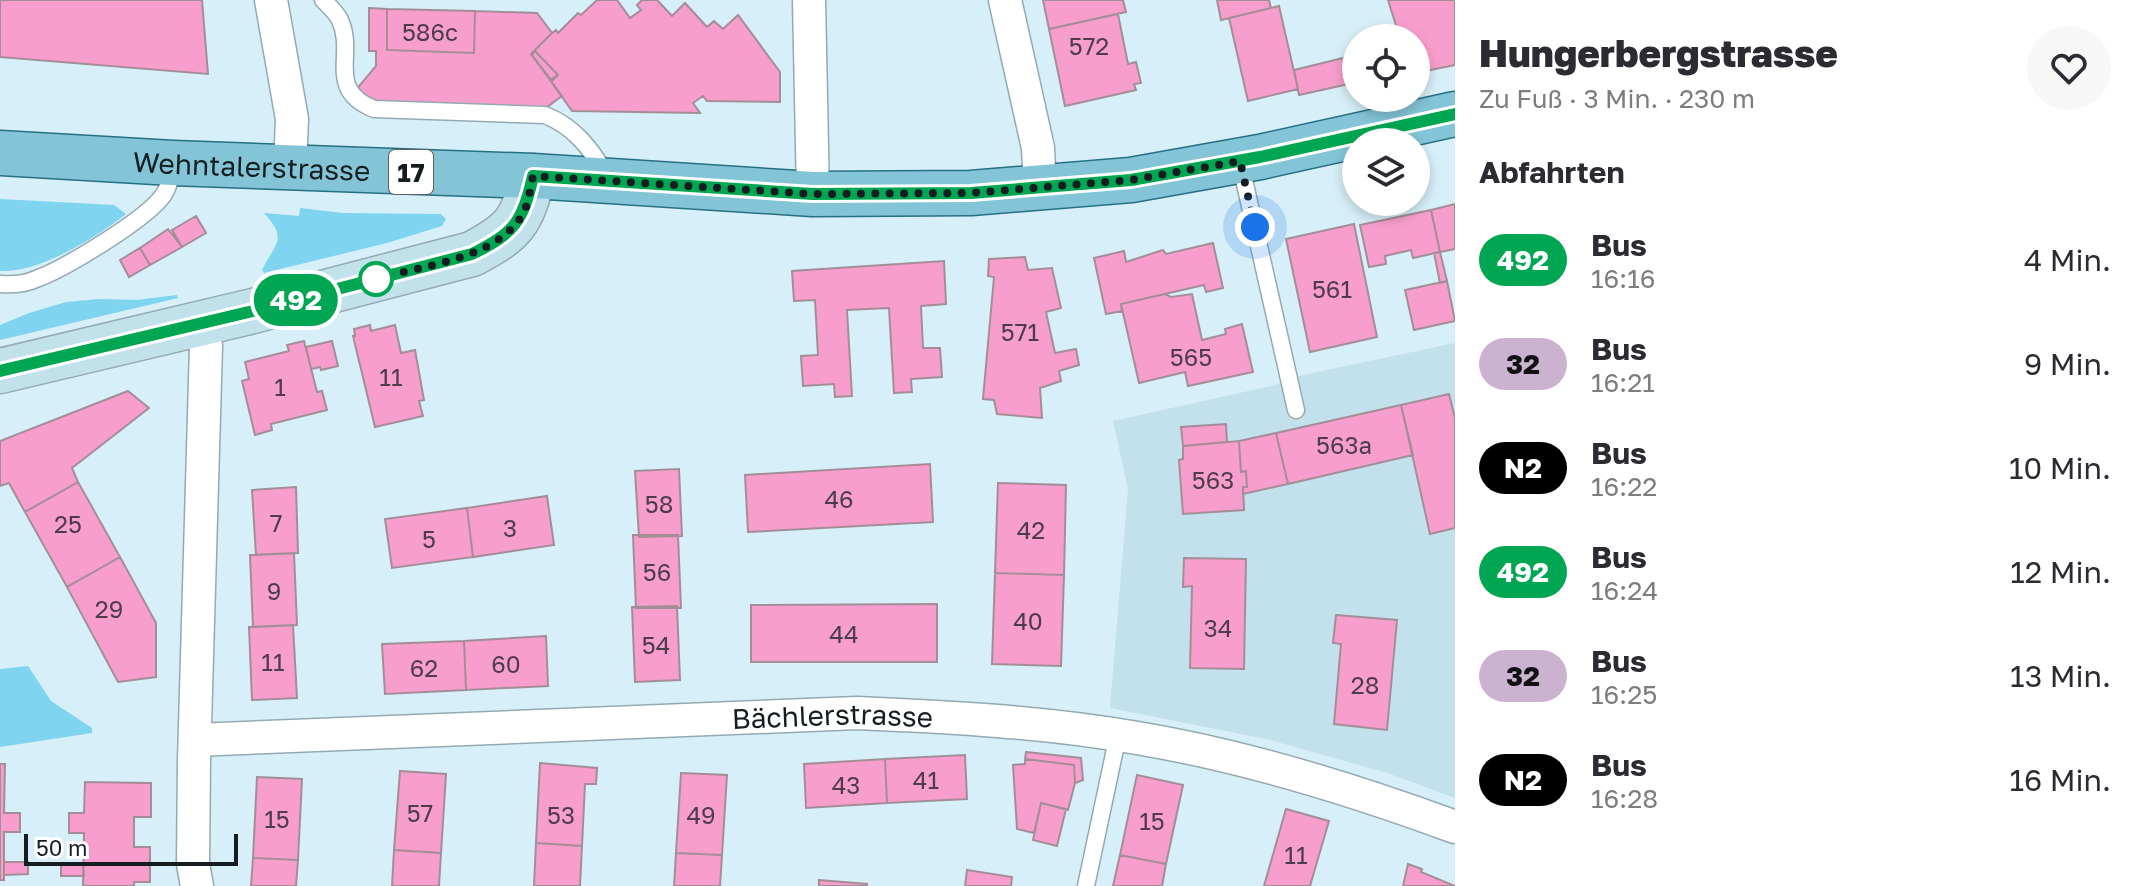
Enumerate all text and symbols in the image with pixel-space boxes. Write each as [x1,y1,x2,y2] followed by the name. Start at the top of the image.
[402,17,458,46] house number: 586c
[1342,24,1430,216] map controls
[1342,24,1430,112] button: locate
[2027,26,2111,110] button: heart
[1479,30,1838,75] text: Hungerbergstrasse
[1069,31,1109,60] house number: 572
[1479,83,1755,114] text: Zu Fuß · 3 Min. · 230 m
[1342,128,1430,216] button: layers
[132,144,371,187] street label: Wehntalerstrasse
[389,150,433,194] road number: 17
[1479,154,1625,190] text: Abfahrten
[1235,207,1275,247] your location
[1591,227,1647,263] text: Bus
[2024,242,2111,278] text: 4 Min.
[1497,243,1549,276] text: 492
[359,262,393,296] unlabelled marker
[1591,263,1655,294] text: 16:16
[250,274,342,326] line badge: 492
[1312,274,1352,303] house number: 561
[270,283,322,316] text: 492
[1001,317,1039,346] house number: 571
[1591,331,1647,367] text: Bus
[1170,342,1212,371] house number: 565
[2024,346,2111,382] text: 9 Min.
[1506,347,1540,380] text: 32
[379,362,403,391] house number: 11
[1591,367,1655,398] text: 16:21
[274,372,286,401] house number: 1
[1316,430,1372,459] house number: 563a
[1591,435,1647,471] text: Bus
[2009,450,2111,486] text: 10 Min.
[1504,451,1542,484] text: N2
[1192,465,1234,494] house number: 563
[1591,471,1657,502] text: 16:22
[824,484,854,513] house number: 46
[645,489,673,518] house number: 58
[270,508,282,537] house number: 7
[54,509,82,538] house number: 25
[503,513,517,542] house number: 3
[1017,515,1045,544] house number: 42
[422,524,436,553] house number: 5
[1591,539,1647,575] text: Bus
[2010,554,2111,590] text: 12 Min.
[1497,555,1549,588] text: 492
[643,557,671,586] house number: 56
[1591,575,1658,606] text: 16:24
[267,576,281,605] house number: 9
[95,594,123,623] house number: 29
[1013,606,1043,635] house number: 40
[1204,613,1232,642] house number: 34
[829,619,859,648] house number: 44
[642,630,670,659] house number: 54
[1591,643,1647,679] text: Bus
[261,647,285,676] house number: 11
[491,649,521,678] house number: 60
[410,653,438,682] house number: 62
[2010,658,2111,694] text: 13 Min.
[1506,659,1540,692] text: 32
[1351,670,1379,699] house number: 28
[1591,679,1657,710] text: 16:25
[731,696,934,735] street label: Bächlerstrasse
[1591,747,1647,783] text: Bus
[2010,762,2111,798] text: 16 Min.
[1504,763,1542,796] text: N2
[913,765,939,794] house number: 41
[832,770,860,799] house number: 43
[1591,783,1658,814] text: 16:28
[407,798,433,827] house number: 57
[547,800,575,829] house number: 53
[686,800,716,829] house number: 49
[264,804,290,833] house number: 15
[1139,806,1165,835] house number: 15
[24,830,238,866] scale bar
[36,834,87,861] text: 50 m
[1284,840,1308,869] house number: 11

